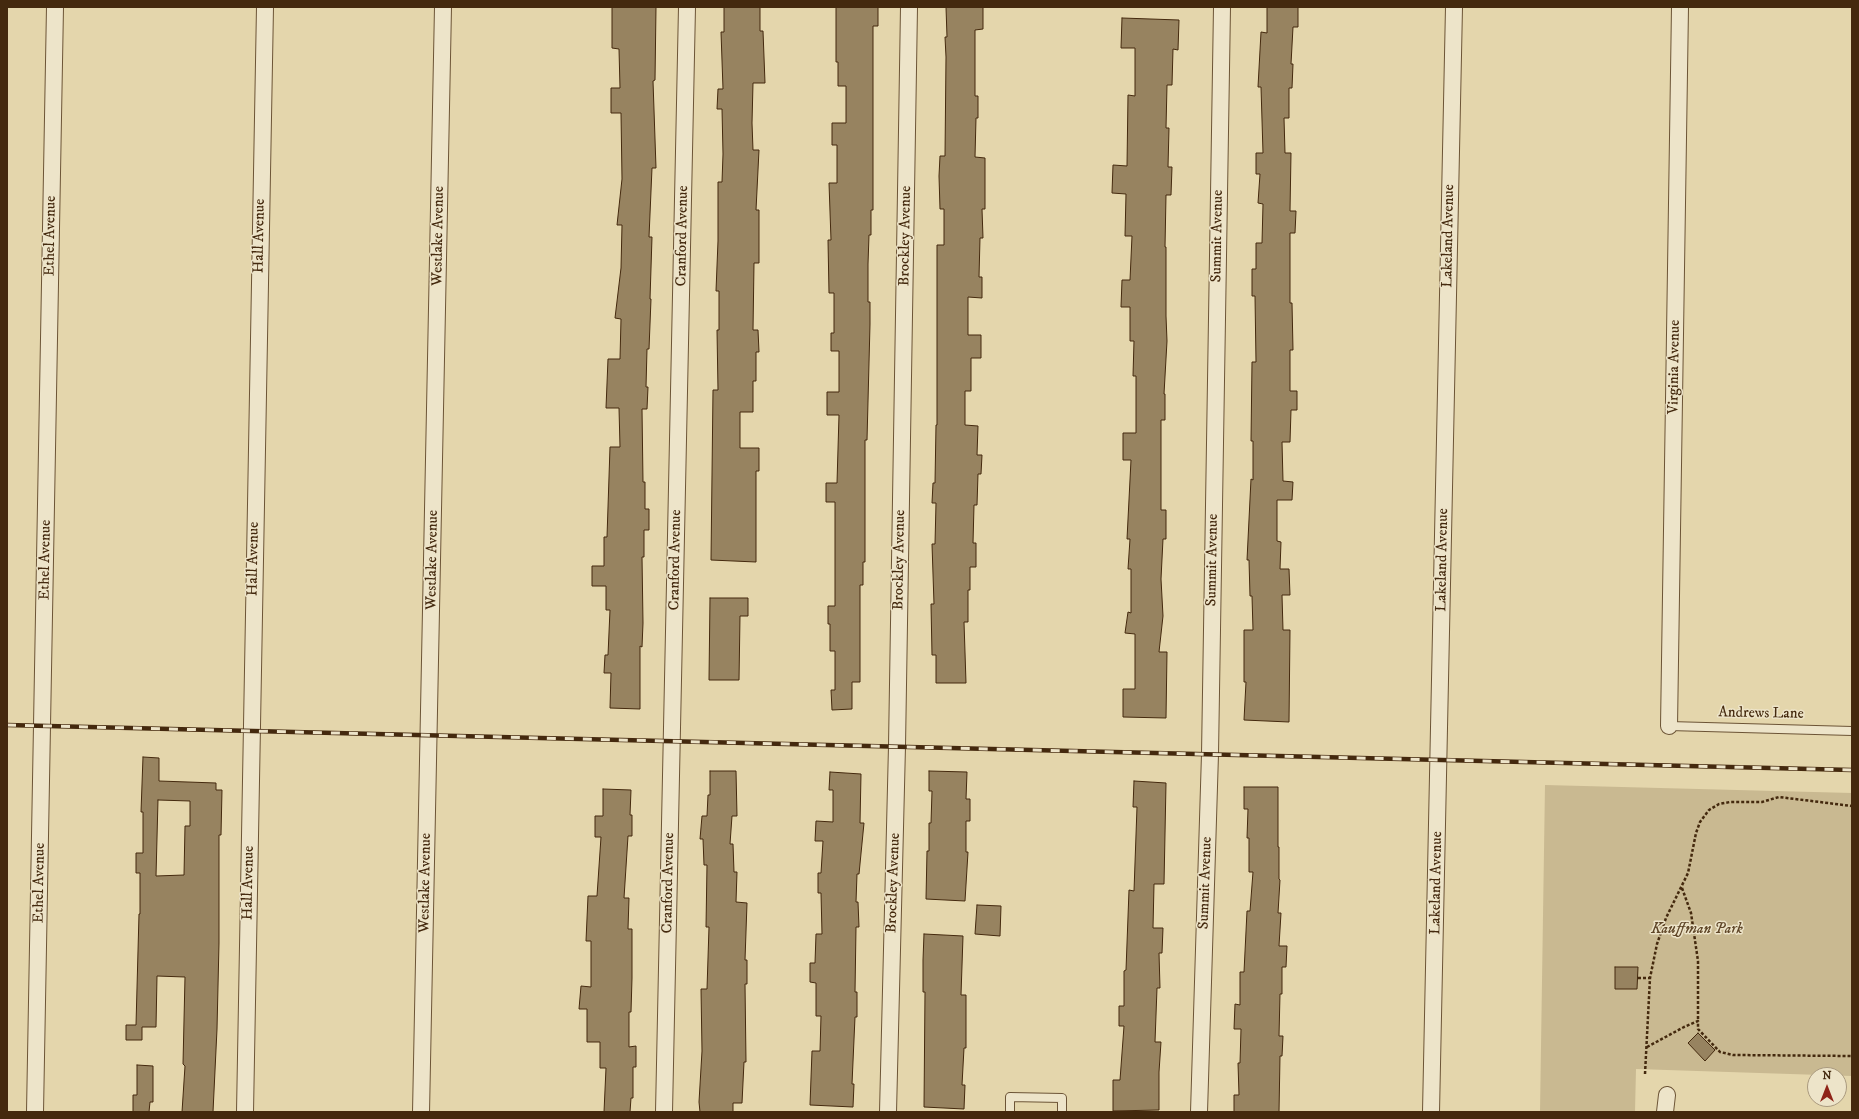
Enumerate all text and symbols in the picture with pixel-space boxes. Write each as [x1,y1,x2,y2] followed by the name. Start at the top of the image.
[1439,184,1459,288] street label: Lakeland Avenue
[673,185,693,287] street label: Cranford Avenue
[429,186,449,286] street label: Westlake Avenue
[896,186,916,286] street label: Brockley Avenue
[1208,189,1228,283] street label: Summit Avenue
[41,196,61,276] street label: Ethel Avenue
[250,199,270,273] street label: Hall Avenue
[1665,320,1685,414] street label: Virginia Avenue
[1433,508,1453,612] street label: Lakeland Avenue
[666,509,686,611] street label: Cranford Avenue
[423,510,443,610] street label: Westlake Avenue
[890,510,910,610] street label: Brockley Avenue
[1203,513,1223,607] street label: Summit Avenue
[36,520,56,600] street label: Ethel Avenue
[244,522,264,596] street label: Hall Avenue
[1718,704,1804,724] street label: Andrews Lane
[1427,831,1447,935] street label: Lakeland Avenue
[659,832,679,934] street label: Cranford Avenue
[416,833,436,933] street label: Westlake Avenue
[883,833,905,933] street label: Brockley Avenue
[1195,836,1217,930] street label: Summit Avenue
[30,843,50,923] street label: Ethel Avenue
[239,846,259,920] street label: Hall Avenue
[1651,921,1743,939] park label: Kauffman Park
[1807,1067,1847,1107] north arrow
[1822,1069,1832,1083] text: N

